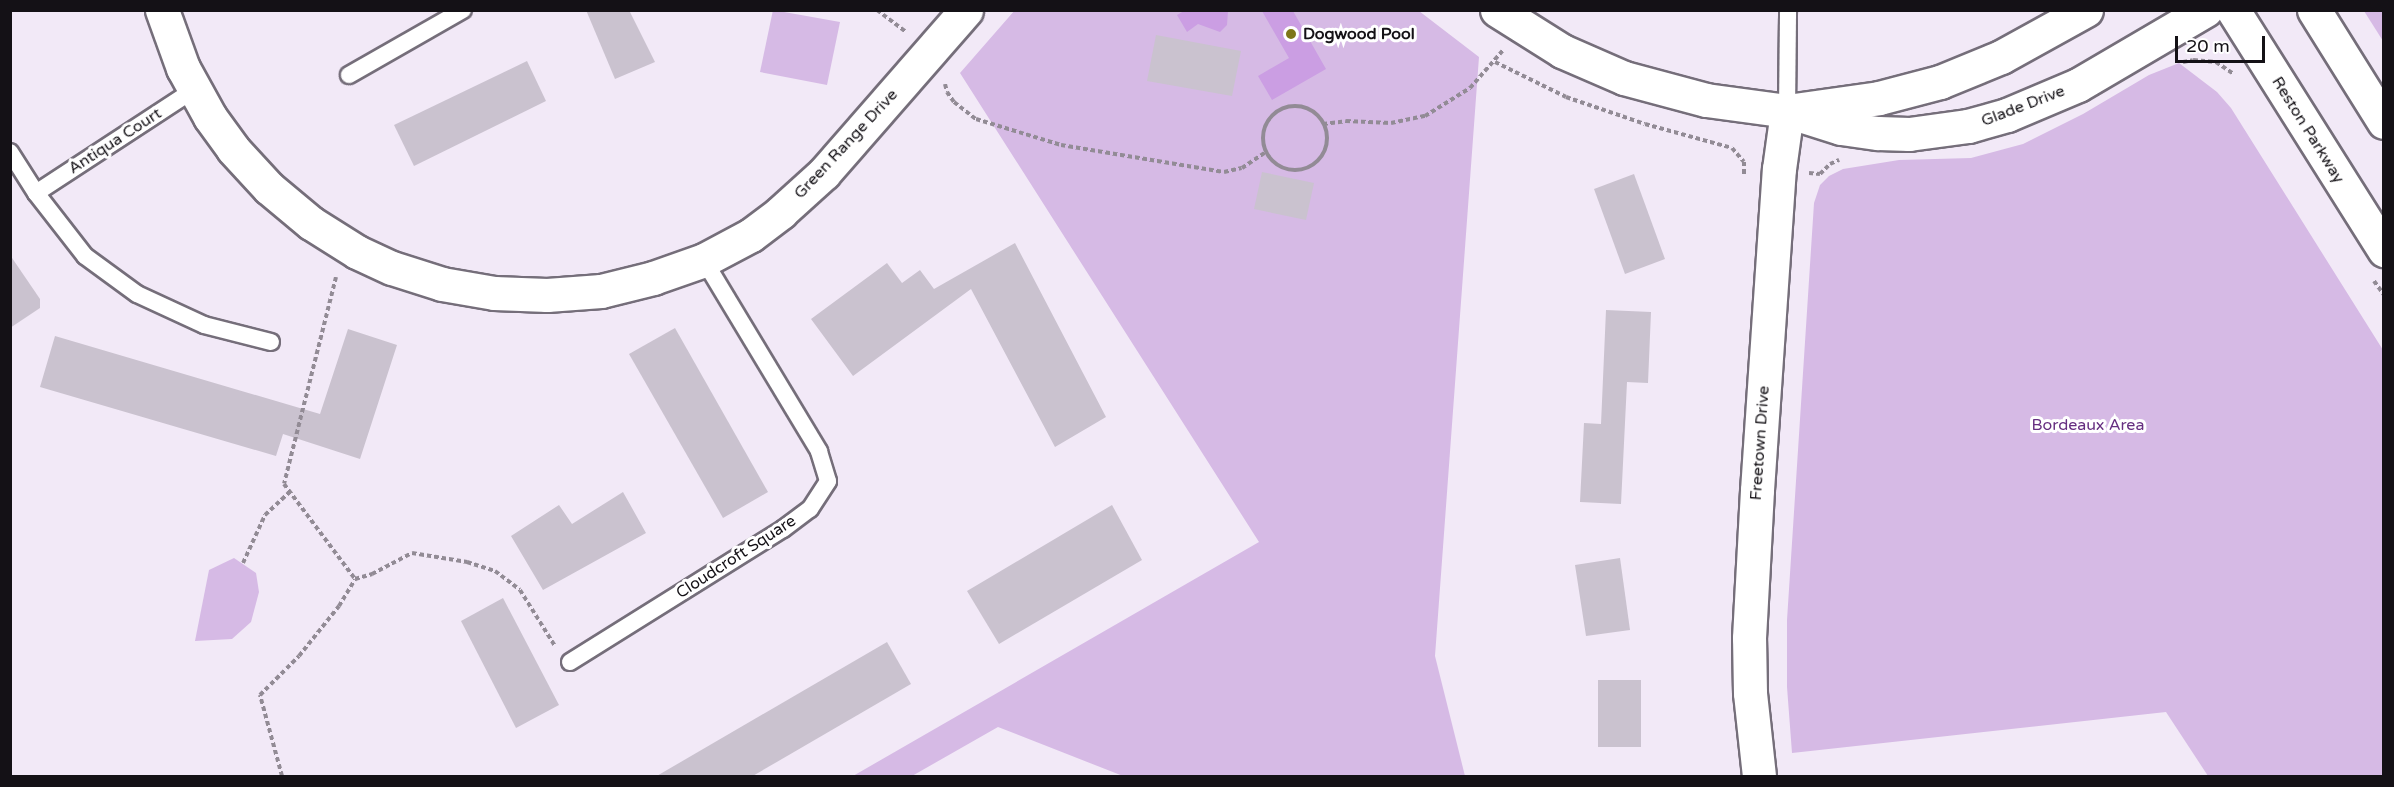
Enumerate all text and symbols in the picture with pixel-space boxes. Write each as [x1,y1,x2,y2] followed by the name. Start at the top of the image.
[1303,24,1415,44] place label: Dogwood Pool
[2178,24,2268,62] scale bar
[1284,27,1298,41] marker: Dogwood Pool
[2186,35,2230,57] text: 20 m
[2268,73,2348,187] street label: Reston Parkway
[1979,81,2067,131] street label: Glade Drive
[790,85,902,203] street label: Green Range Drive
[65,104,165,178] street label: Antiqua Court
[1746,385,1774,501] street label: Freetown Drive
[2032,415,2144,435] park label: Bordeaux Area
[673,511,799,603] street label: Cloudcroft Square

